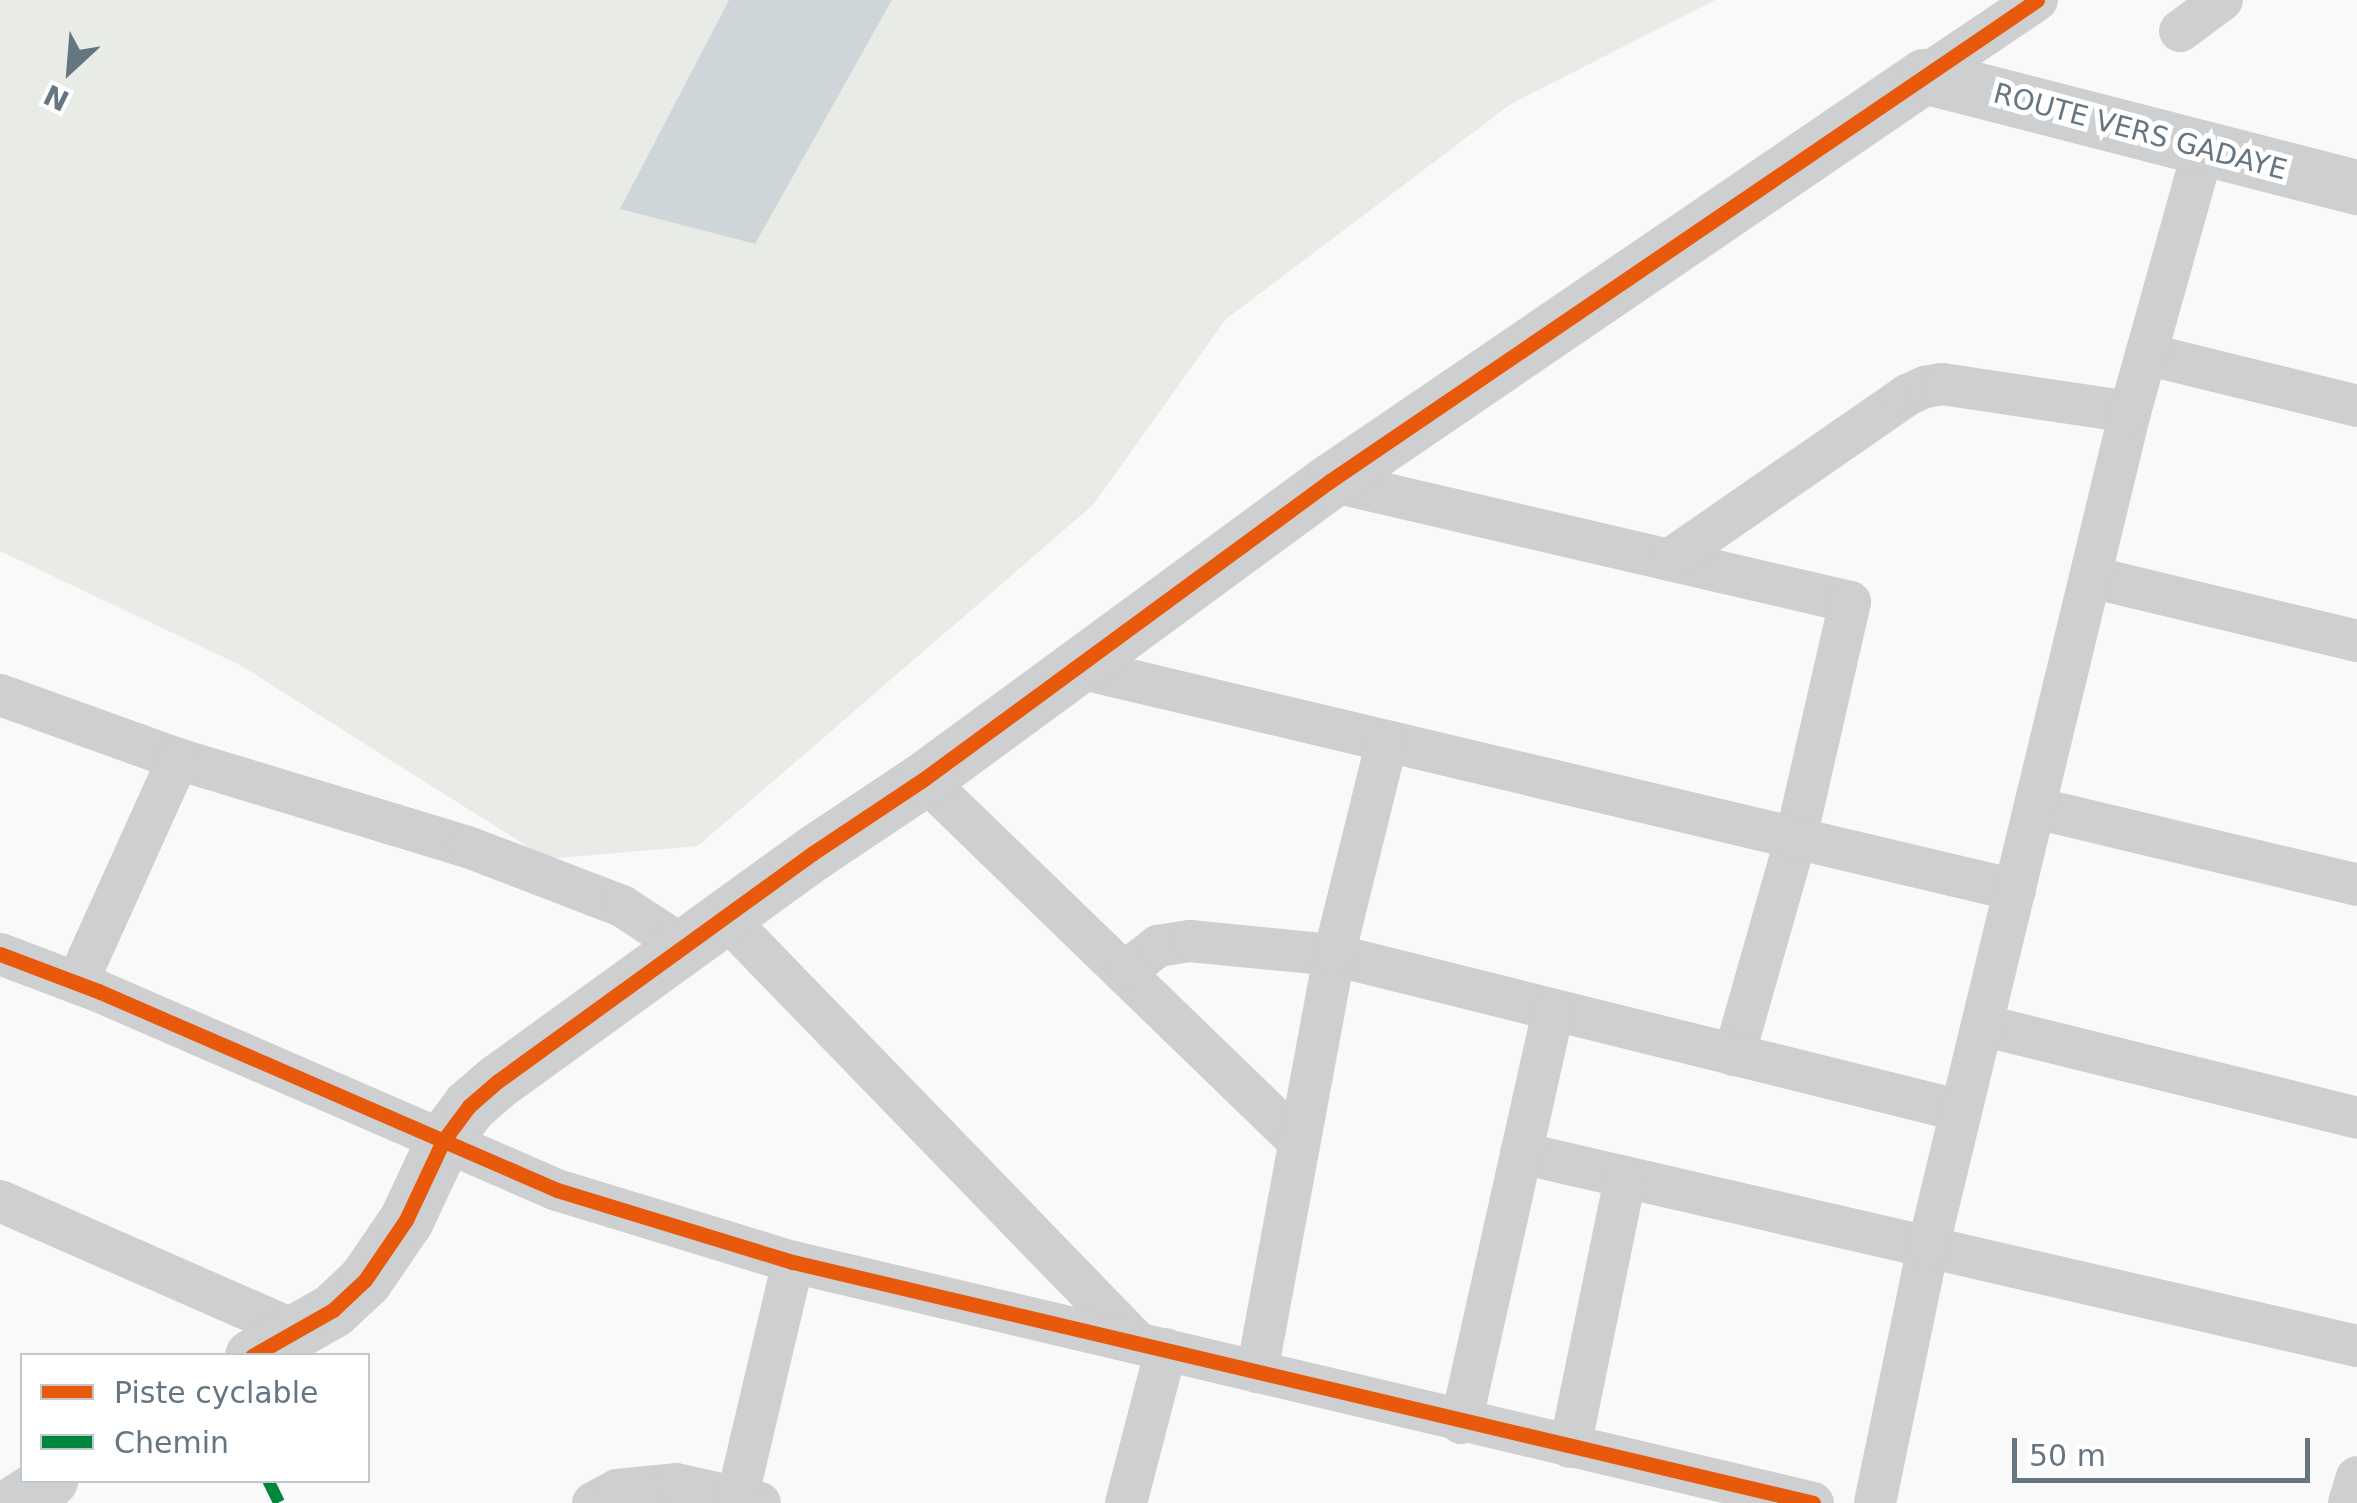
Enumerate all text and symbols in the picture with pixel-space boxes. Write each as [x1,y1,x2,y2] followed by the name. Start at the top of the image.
[20,20,120,120] north arrow
[39,77,74,117] text: N
[1990,77,2290,187] street label: ROUTE VERS GADAYE
[20,1353,370,1483] legend
[114,1375,318,1410] text: Piste cyclable
[2017,1418,2314,1480] scale bar
[114,1425,229,1460] text: Chemin
[2029,1438,2106,1473] text: 50 m

